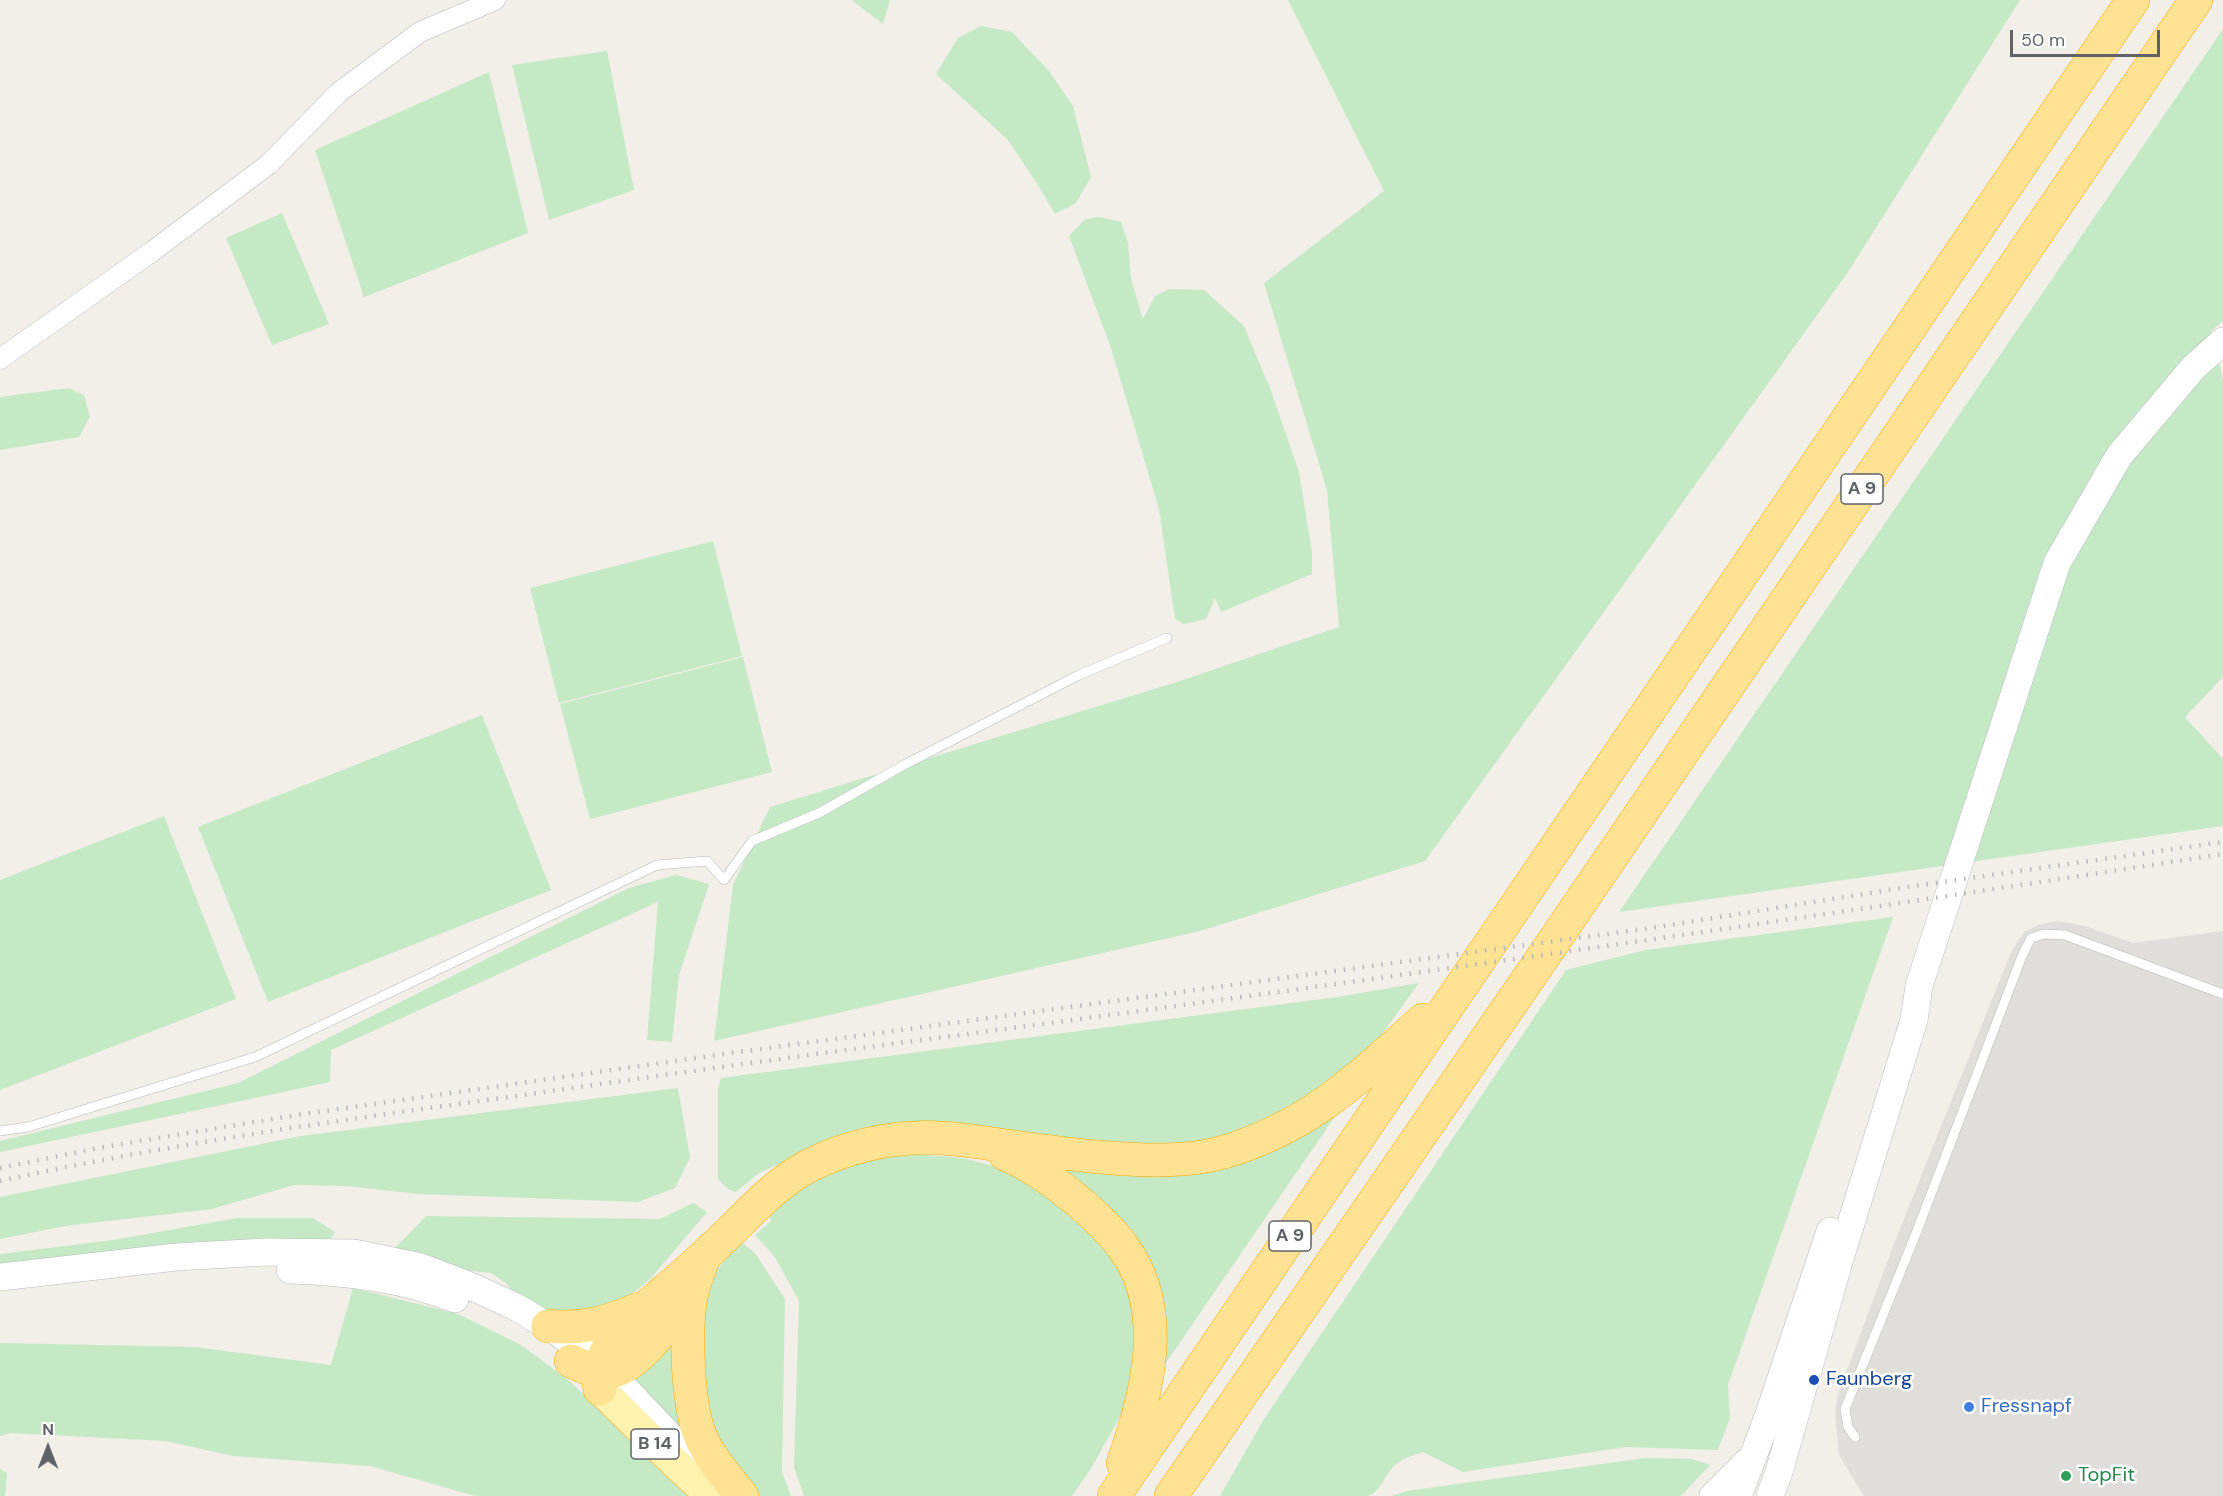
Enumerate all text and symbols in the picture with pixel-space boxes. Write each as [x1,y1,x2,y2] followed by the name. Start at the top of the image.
[2013,18,2163,56] scale bar
[2021,28,2065,52] text: 50 m
[1841,474,1883,504] road number: A 9
[1269,1221,1311,1251] road number: A 9
[1826,1368,1912,1392] place label: Faunberg
[1807,1373,1821,1387] marker: Faunberg
[1981,1395,2072,1419] place label: Fressnapf
[1962,1400,1976,1414] marker: Fressnapf
[18,1418,78,1478] north arrow
[42,1419,54,1440] text: N
[631,1429,679,1459] road number: B 14
[2078,1464,2135,1488] place label: TopFit
[2059,1469,2073,1483] marker: TopFit

